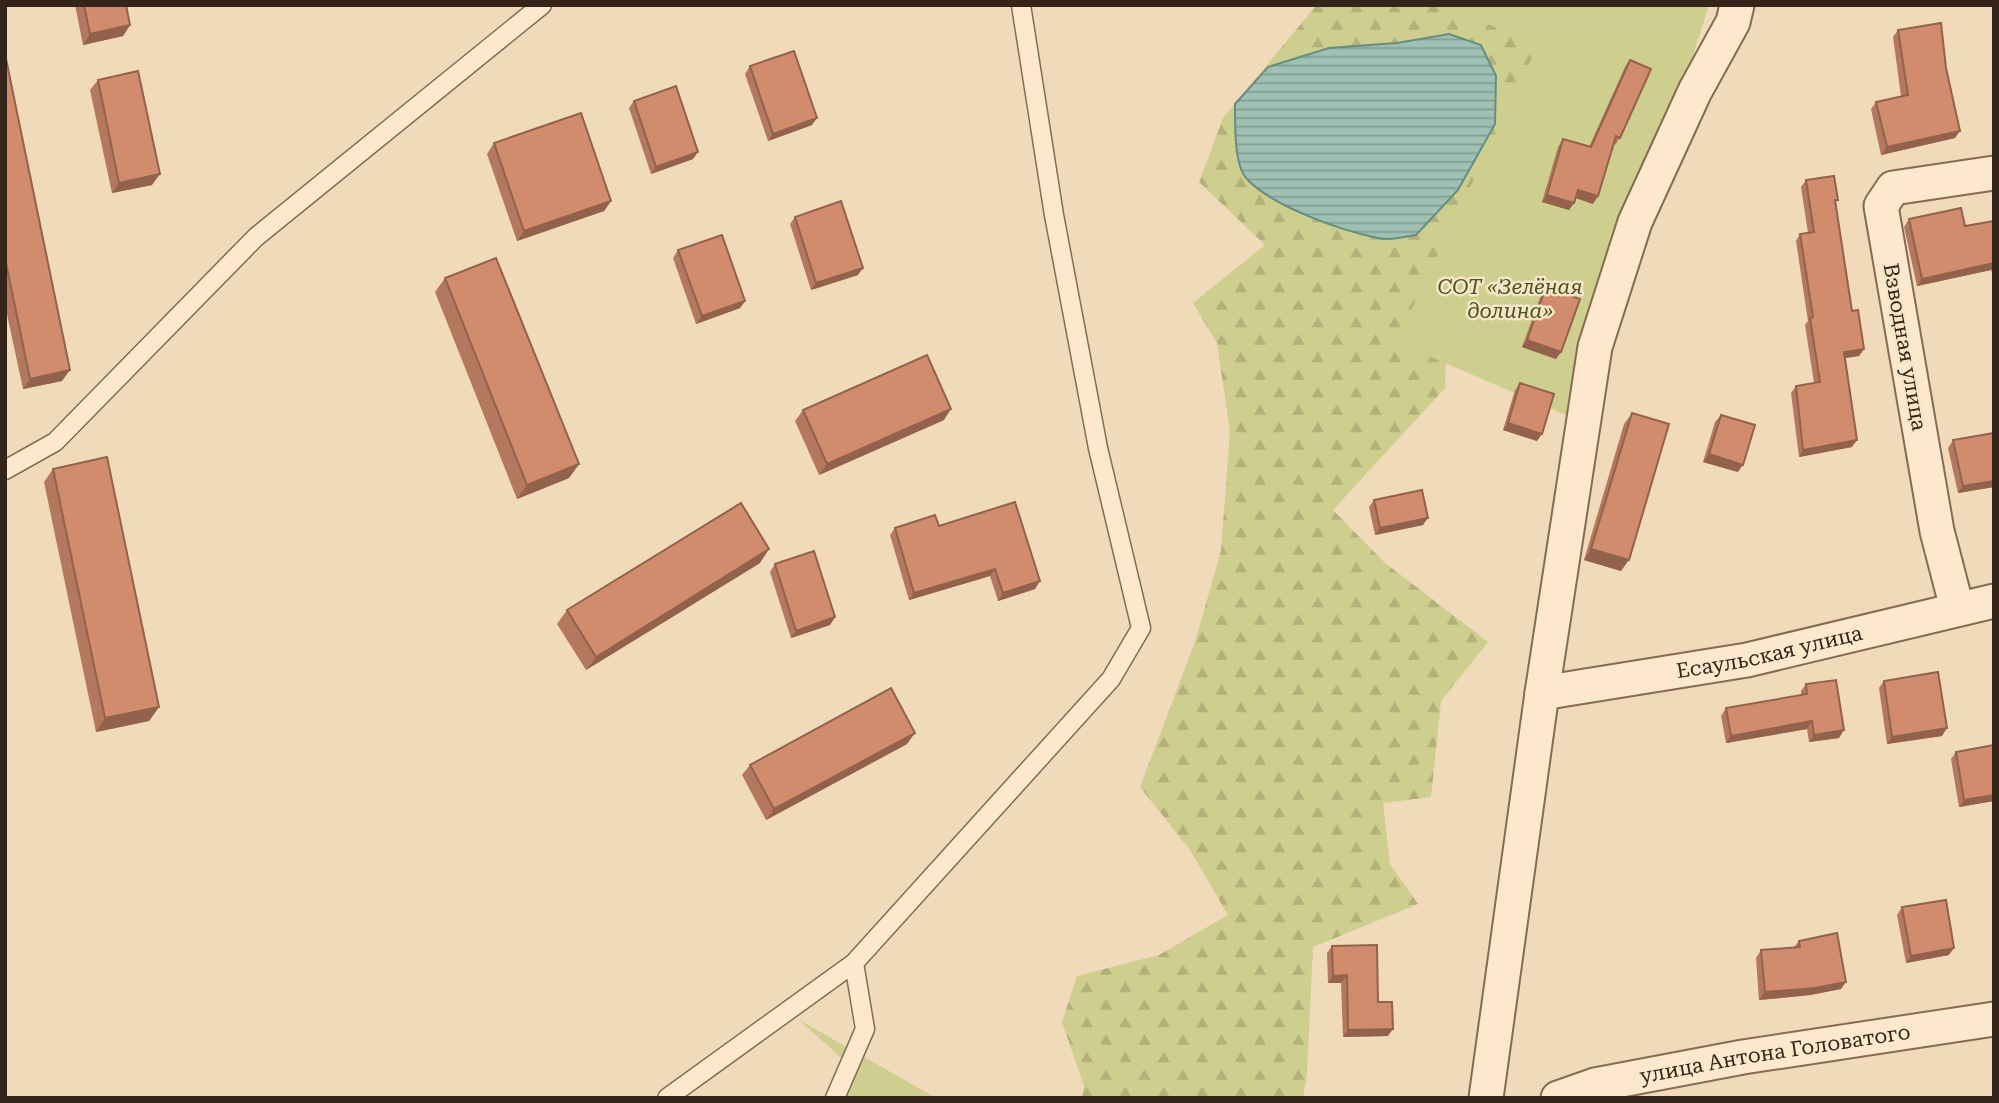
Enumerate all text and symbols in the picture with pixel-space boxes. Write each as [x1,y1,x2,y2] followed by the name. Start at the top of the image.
[1878,262,1932,433] street label: Взводная улица
[1437,275,1583,323] park label: СОТ «Зелёная долина»
[1674,621,1865,683] street label: Есаульская улица
[1638,1020,1912,1088] street label: улица Антона Головатого

